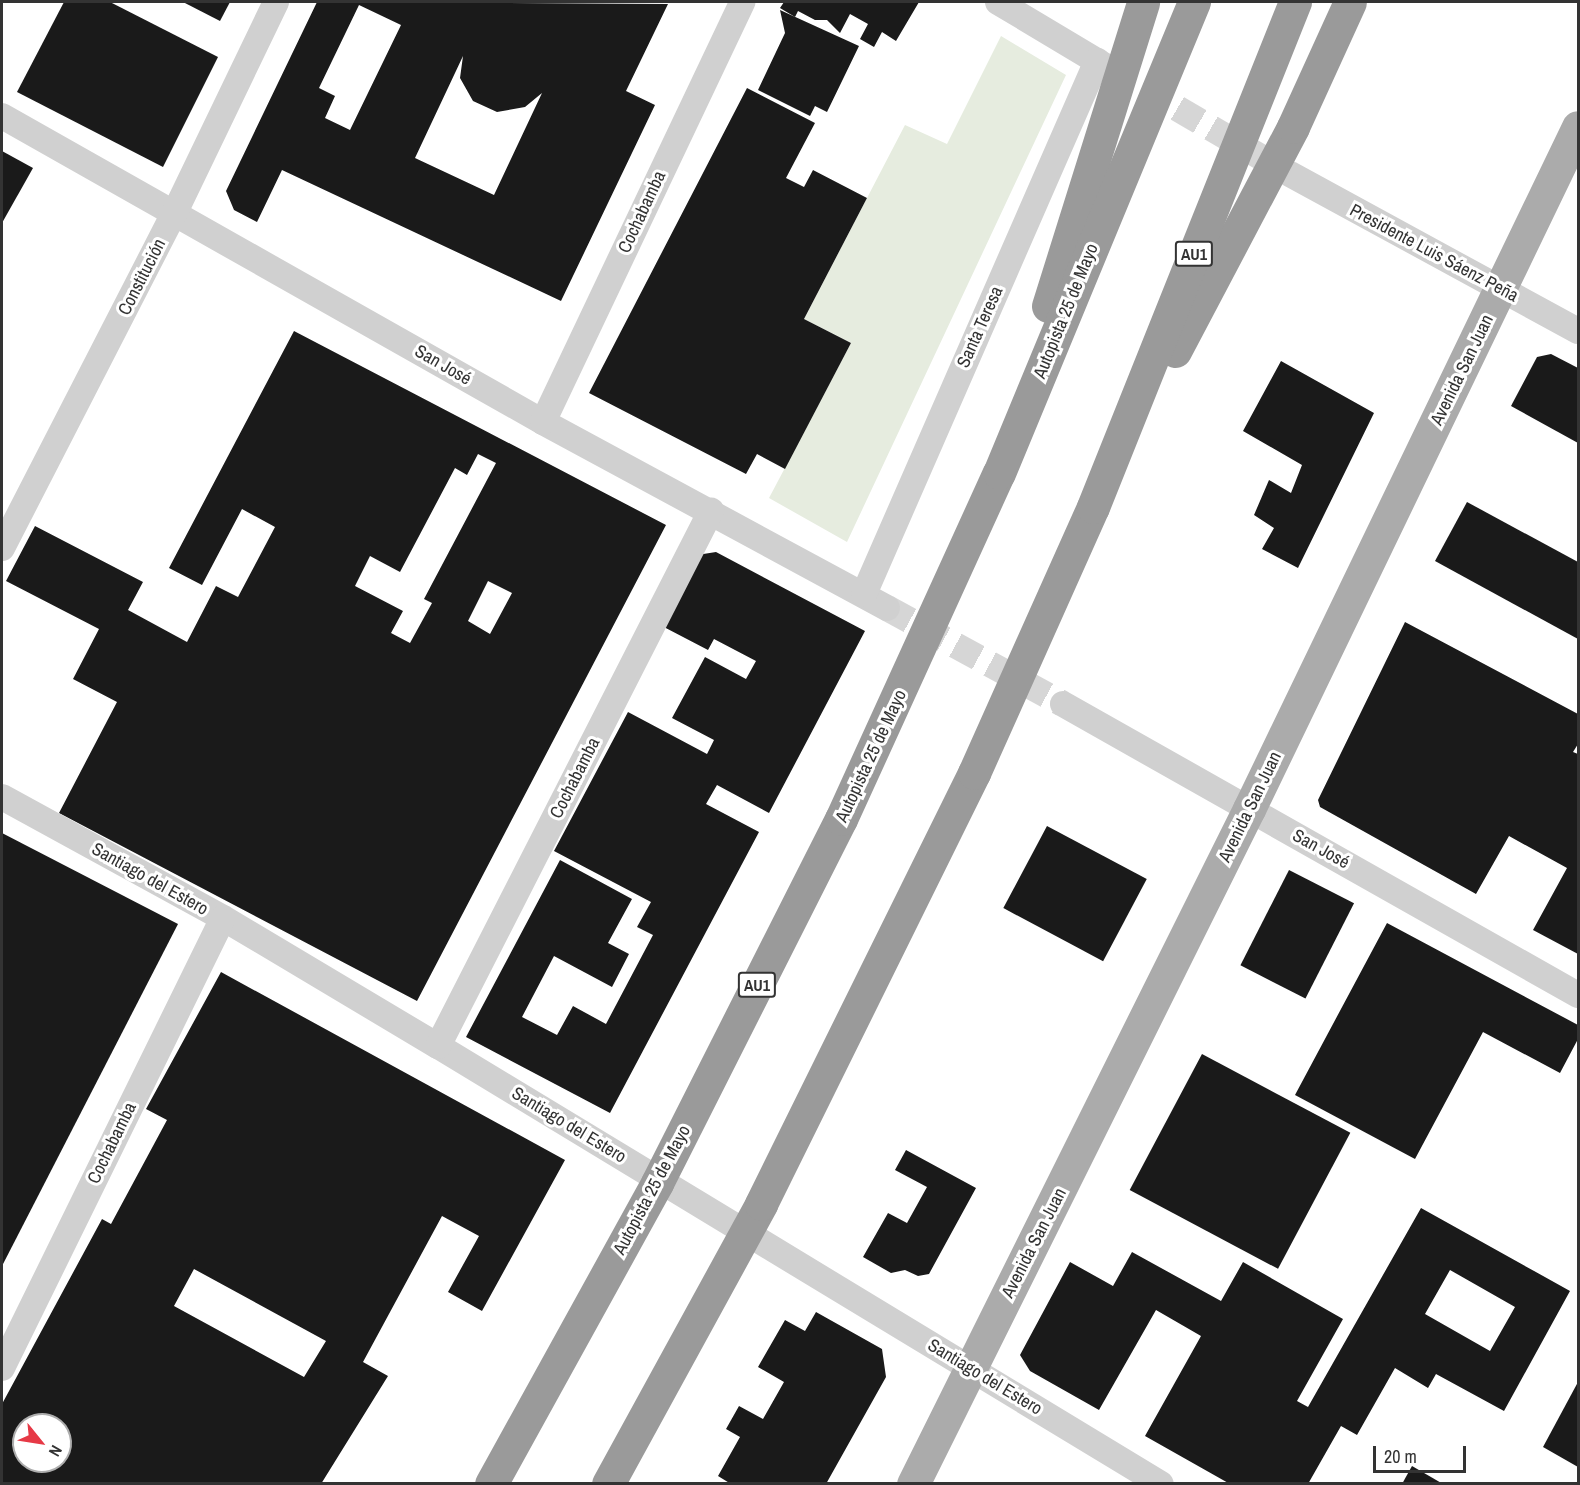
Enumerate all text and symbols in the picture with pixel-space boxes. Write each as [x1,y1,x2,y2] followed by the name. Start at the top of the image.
[614,168,670,256] street label: Cochabamba
[1346,199,1522,307] street label: Presidente Luis Sáenz Peña
[114,235,170,319] street label: Constitución
[1029,240,1103,382] street label: Autopista 25 de Mayo
[1174,241,1214,267] road number: AU1
[952,283,1008,371] street label: Santa Teresa
[1426,311,1498,429] street label: Avenida San Juan
[411,340,475,390] street label: San José
[831,686,911,826] street label: Autopista 25 de Mayo
[545,734,605,822] street label: Cochabamba
[1214,748,1286,866] street label: Avenida San Juan
[1289,825,1353,873] street label: San José
[88,838,212,920] street label: Santiago del Estero
[738,972,777,998] road number: AU1
[508,1082,630,1168] street label: Santiago del Estero
[83,1099,141,1187] street label: Cochabamba
[609,1122,695,1258] street label: Autopista 25 de Mayo
[997,1184,1071,1302] street label: Avenida San Juan
[924,1334,1046,1420] street label: Santiago del Estero
[12,1413,72,1473] north arrow
[1376,1434,1469,1472] scale bar
[44,1441,68,1461] text: N
[1384,1444,1417,1469] text: 20 m

